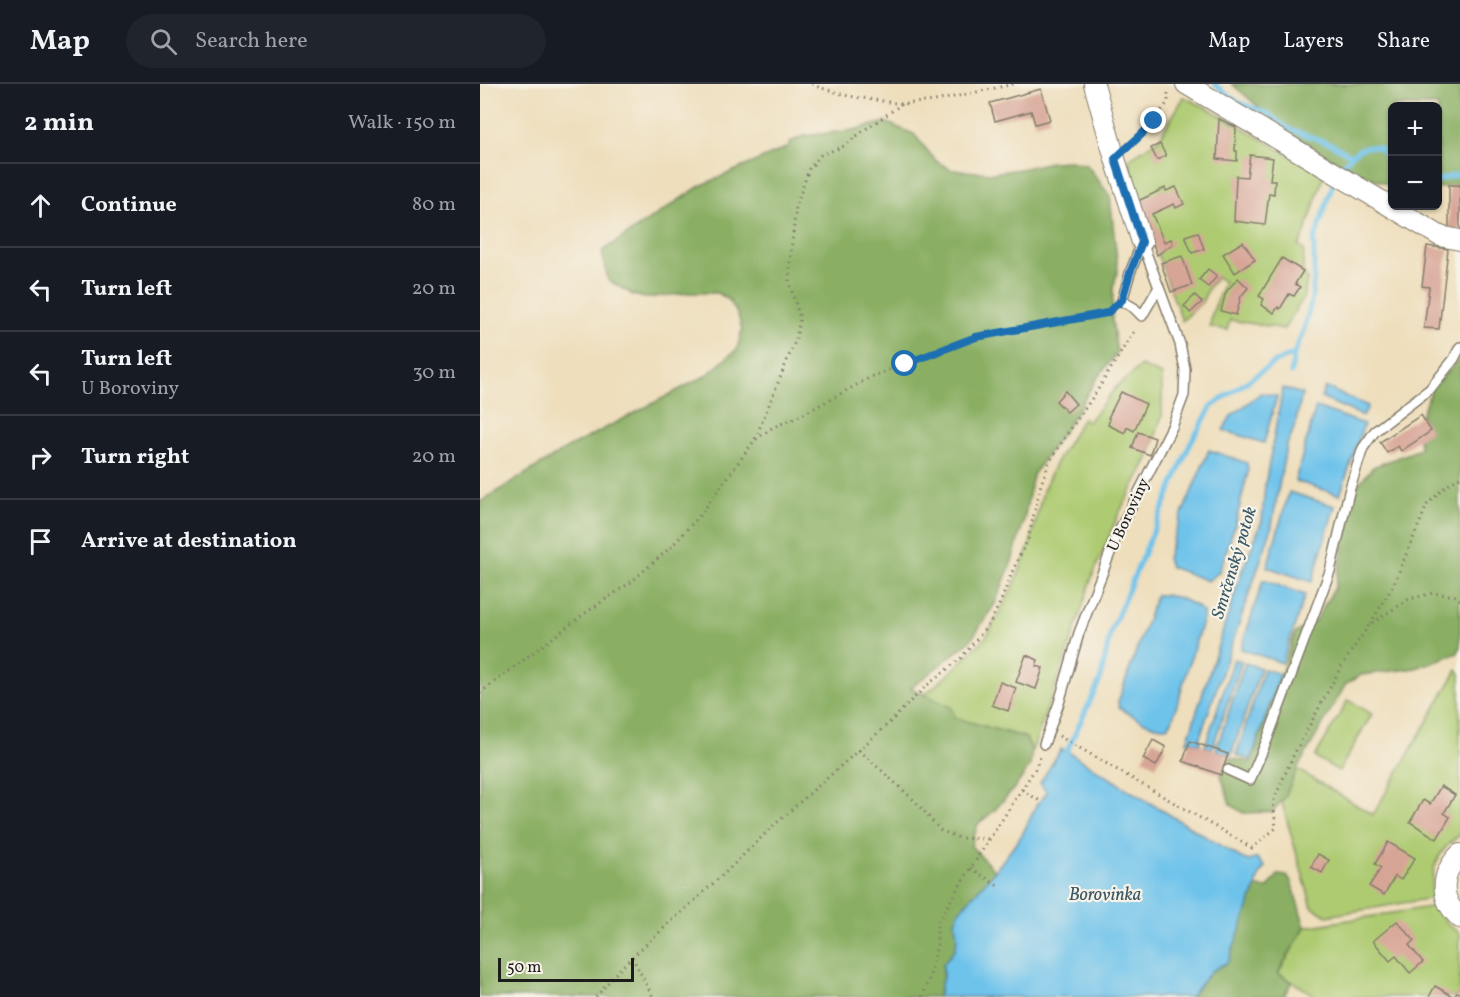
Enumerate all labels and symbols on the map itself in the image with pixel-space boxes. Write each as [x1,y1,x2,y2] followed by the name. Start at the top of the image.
[1140,107,1166,133] route end
[891,350,917,376] route start
[1102,475,1156,555] street label: U Boroviny
[1206,504,1264,622] water label: Smrčenský potok
[1069,883,1141,908] water label: Borovinka
[498,955,634,982] scale bar

